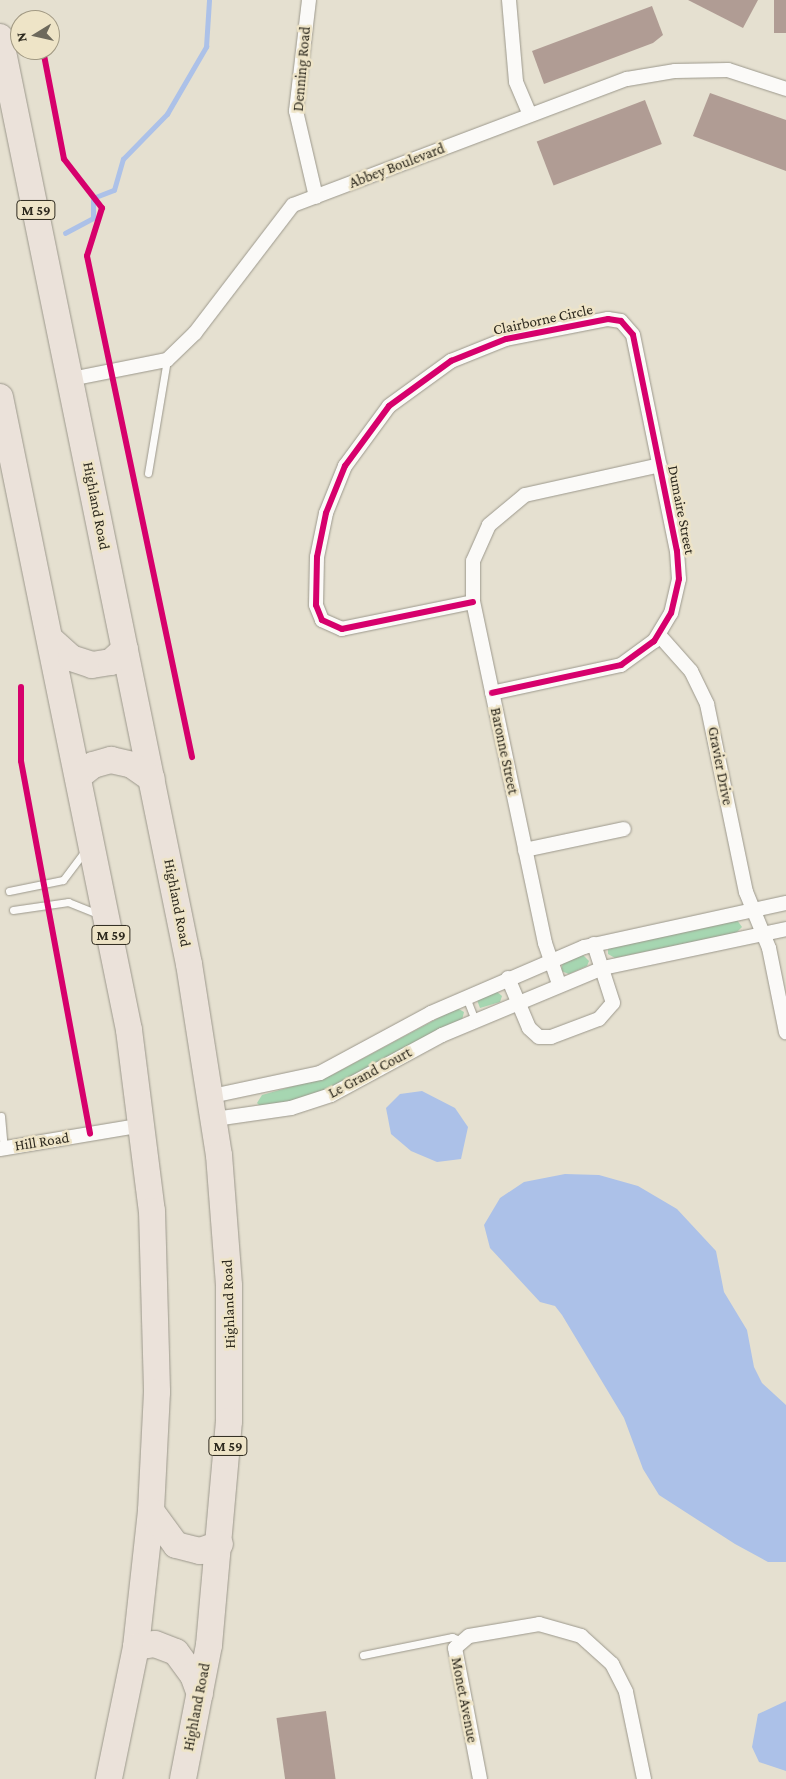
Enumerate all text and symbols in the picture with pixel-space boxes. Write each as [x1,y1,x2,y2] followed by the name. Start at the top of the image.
[10,10,60,60] north arrow
[289,26,315,112] street label: Denning Road
[13,31,30,43] text: N
[347,140,447,192] street label: Abbey Boulevard
[16,198,56,222] road number: M 59
[492,301,594,339] street label: Clairborne Circle
[79,461,113,551] street label: Highland Road
[664,464,698,556] street label: Dumaire Street
[486,706,522,796] street label: Baronne Street
[704,725,736,807] street label: Gravier Drive
[160,858,194,948] street label: Highland Road
[91,924,131,946] road number: M 59
[325,1044,415,1102] street label: Le Grand Court
[13,1129,71,1155] street label: Hill Road
[218,1259,240,1349] street label: Highland Road
[208,1434,248,1458] road number: M 59
[447,1656,481,1744] street label: Monet Avenue
[180,1662,214,1752] street label: Highland Road

